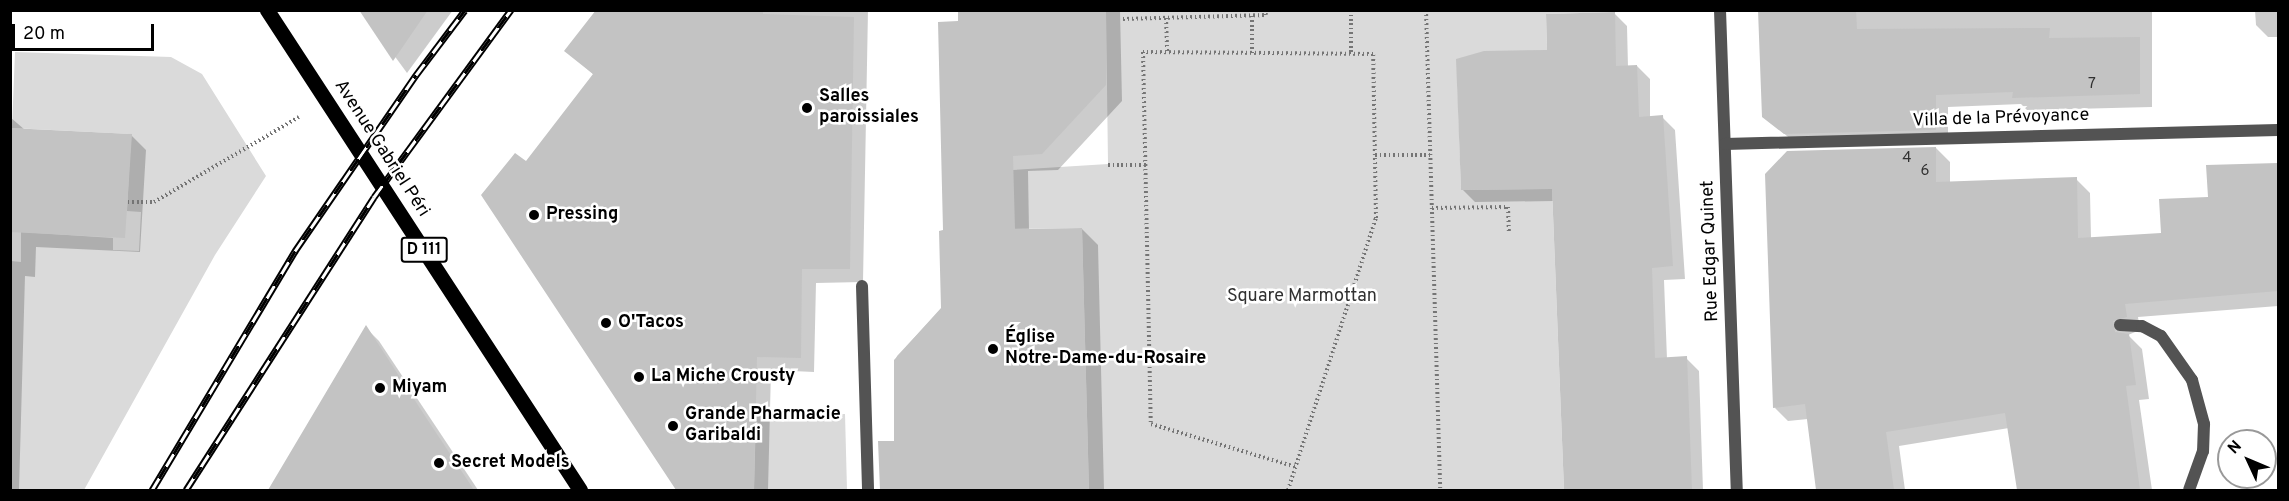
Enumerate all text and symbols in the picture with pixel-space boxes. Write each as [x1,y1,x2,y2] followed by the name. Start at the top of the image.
[15,12,158,50] scale bar
[23,23,65,46] text: 20 m
[329,76,433,222] street label: Avenue Gabriel Péri
[2088,76,2096,94] house number: 7
[819,87,919,130] place label: Salles paroissiales
[800,101,814,115] marker: Salles paroissiales
[1912,105,2090,133] street label: Villa de la Prévoyance
[1902,150,1912,168] house number: 4
[1921,163,1929,181] house number: 6
[1698,180,1724,322] street label: Rue Edgar Quinet
[546,204,618,226] place label: Pressing
[527,208,541,222] marker: Pressing
[400,237,448,263] road number: D 111
[1227,286,1377,308] park label: Square Marmottan
[618,312,684,334] place label: O'Tacos
[599,316,613,330] marker: O'Tacos
[1005,328,1206,370] place label: Église Notre-Dame-du-Rosaire
[986,342,1000,356] marker: Église Notre-Dame-du-Rosaire
[651,366,795,388] place label: La Miche Crousty
[632,370,646,384] marker: La Miche Crousty
[392,377,447,399] place label: Miyam
[373,381,387,395] marker: Miyam
[685,405,841,448] place label: Grande Pharmacie Garibaldi
[666,419,680,433] marker: Grande Pharmacie Garibaldi
[2217,429,2277,489] north arrow
[2224,437,2247,459] text: N
[451,452,570,474] place label: Secret Models
[432,456,446,470] marker: Secret Models

